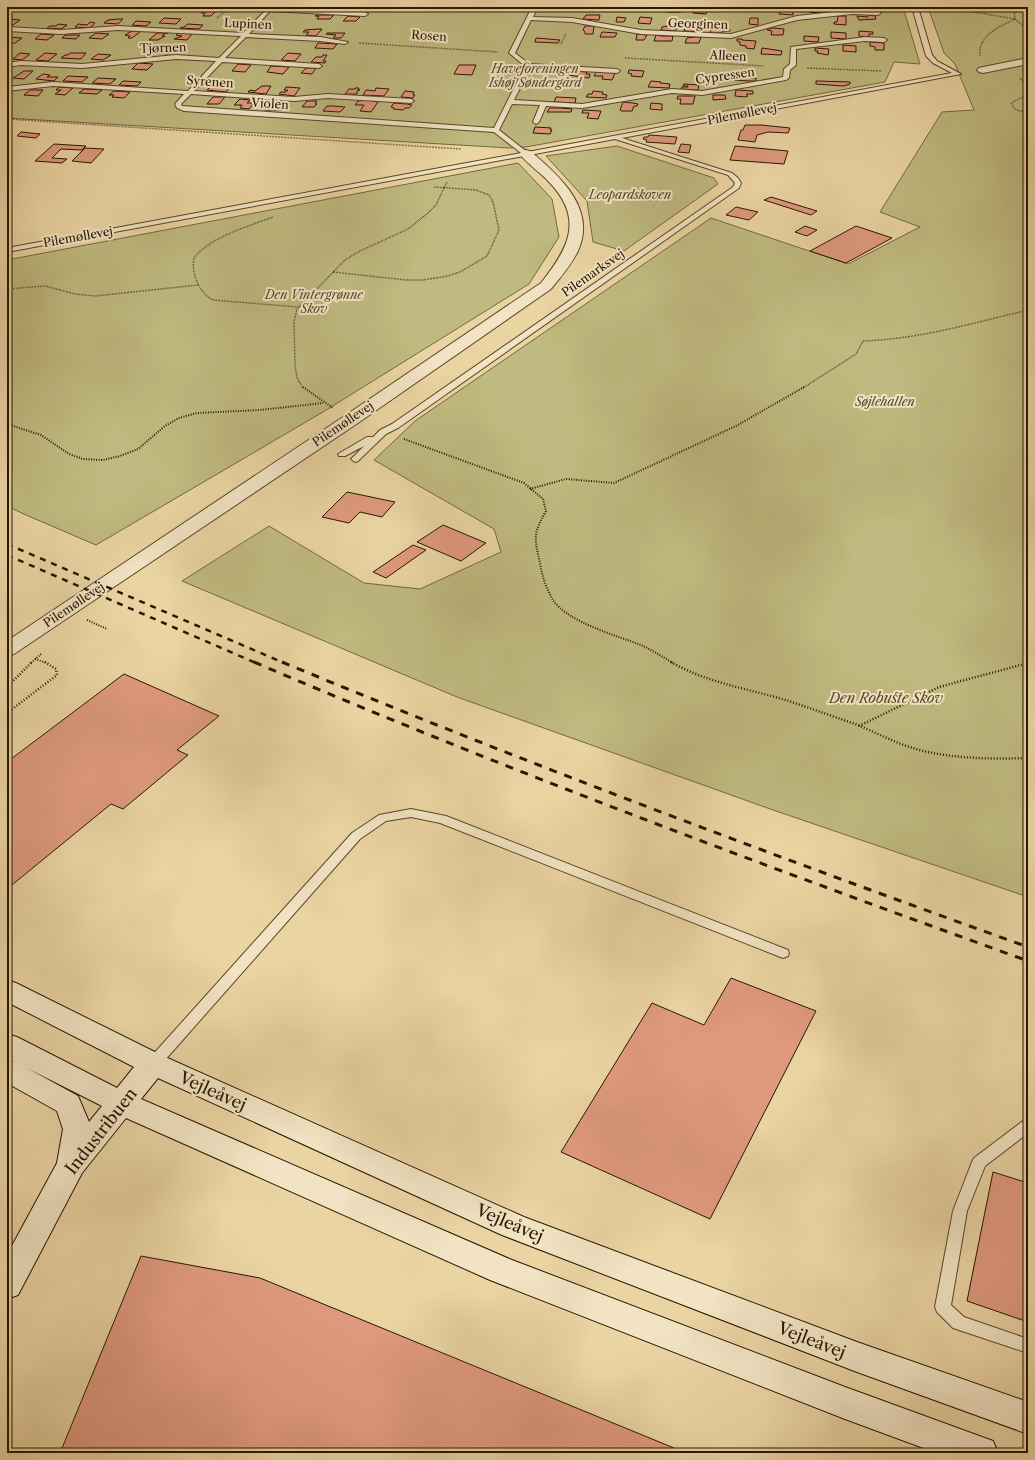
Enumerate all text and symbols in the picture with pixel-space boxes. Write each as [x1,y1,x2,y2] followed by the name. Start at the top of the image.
[224,15,273,32] street label: Lupinen
[668,15,729,32] street label: Georginen
[411,27,448,44] street label: Rosen
[139,39,187,56] street label: Tjørnen
[708,47,747,64] street label: Alleen
[488,61,583,90] park label: Haveforeningen Ishøj Søndergård
[694,64,756,87] street label: Cypressen
[186,72,235,91] street label: Syrenen
[250,95,290,112] street label: Violen
[706,99,778,128] street label: Pilemøllevej
[588,187,671,202] park label: Leopardskoven
[42,223,114,250] street label: Pilemøllevej
[559,246,627,300] street label: Pilemarksvej
[264,287,364,316] park label: Den Vintergrønne Skov
[854,394,915,409] park label: Søjlehallen
[309,398,376,450] street label: Pilemøllevej
[40,579,107,631] street label: Pilemøllevej
[828,689,944,707] park label: Den Robuste Skov
[175,1067,250,1115] street label: Vejleåvej
[61,1083,141,1178] street label: Industribuen
[472,1199,547,1246] street label: Vejleåvej
[774,1318,849,1362] street label: Vejleåvej

